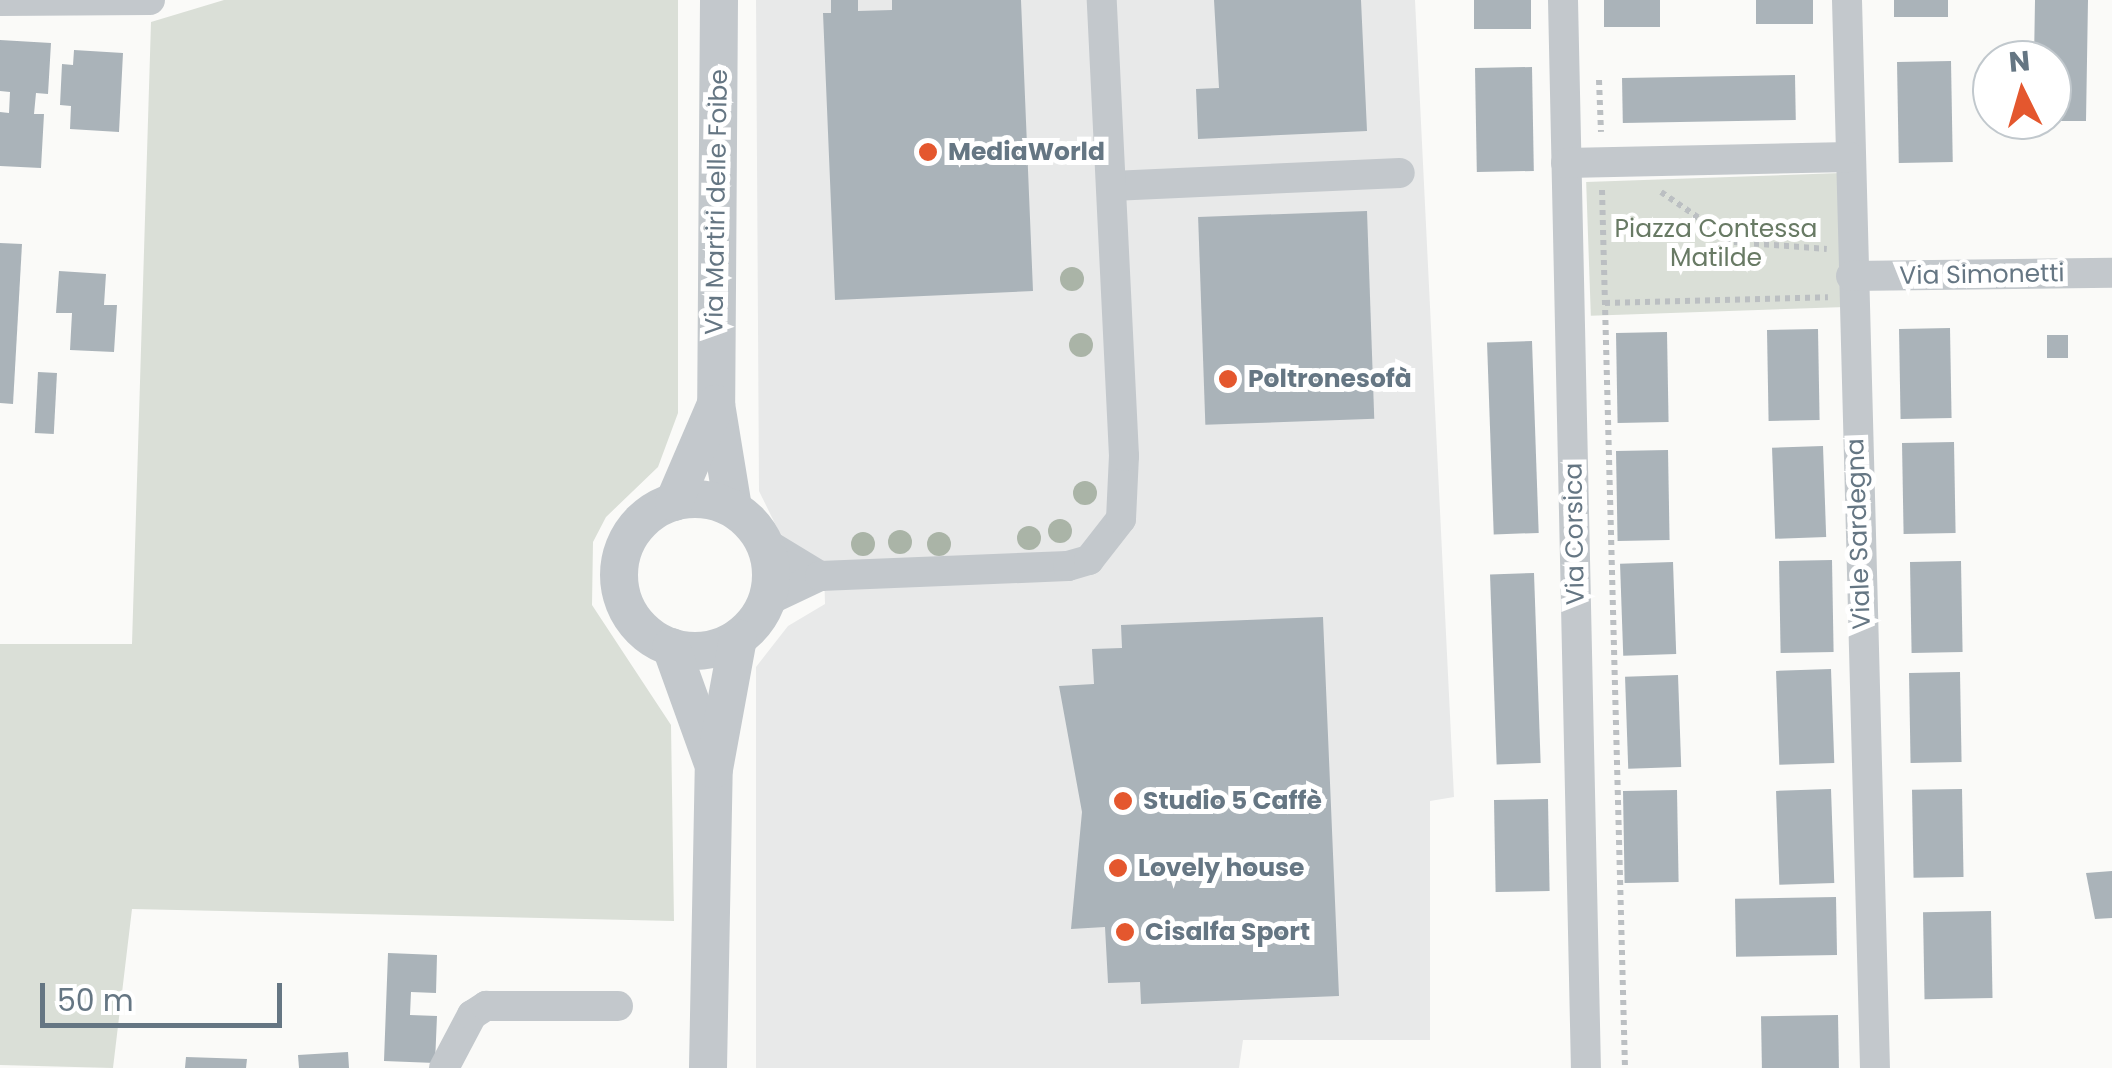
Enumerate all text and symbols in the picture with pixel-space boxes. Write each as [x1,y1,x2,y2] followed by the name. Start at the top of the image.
[1972,40,2072,140] north arrow
[2007,41,2032,82] text: N
[700,69,734,335] street label: Via Martiri delle Foibe
[948,137,1105,167] place label: MediaWorld
[917,141,939,163] marker: MediaWorld
[1615,215,1817,274] park label: Piazza Contessa Matilde
[1899,259,2065,291] street label: Via Simonetti
[1248,364,1412,394] place label: Poltronesofà
[1217,368,1239,390] marker: Poltronesofà
[1841,438,1877,630] street label: Viale Sardegna
[1559,462,1591,606] street label: Via Corsica
[1143,786,1322,816] place label: Studio 5 Caffè
[1112,790,1134,812] marker: Studio 5 Caffè
[1138,853,1304,883] place label: Lovely house
[1107,857,1129,879] marker: Lovely house
[1145,917,1310,947] place label: Cisalfa Sport
[1114,921,1136,943] marker: Cisalfa Sport
[45,963,288,1025] scale bar
[57,979,134,1022] text: 50 m

